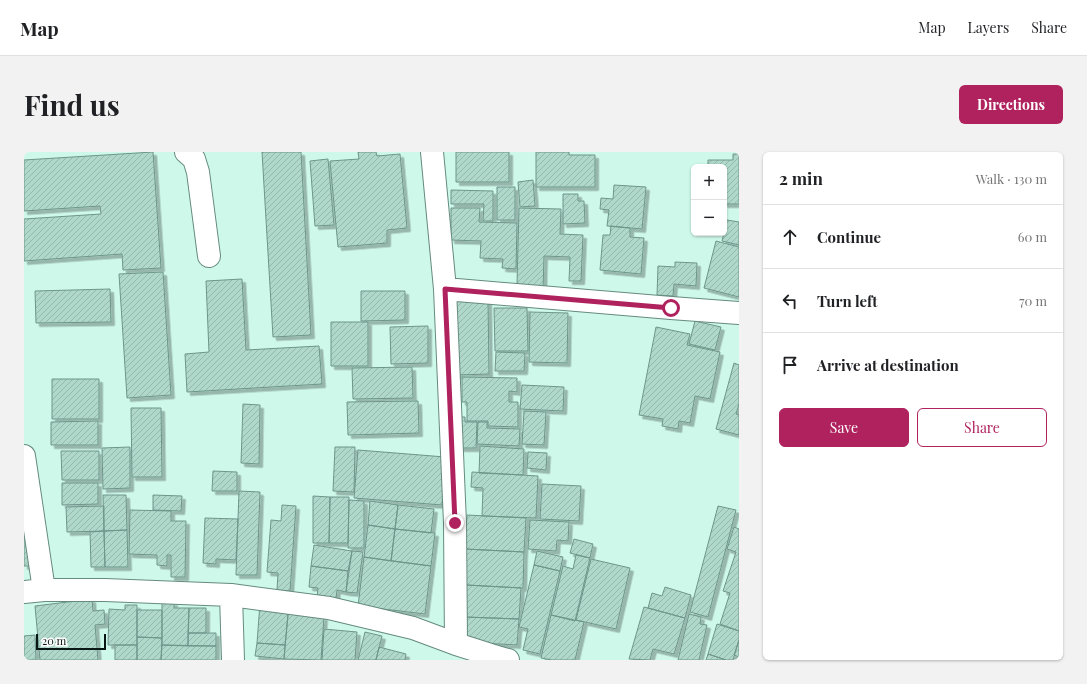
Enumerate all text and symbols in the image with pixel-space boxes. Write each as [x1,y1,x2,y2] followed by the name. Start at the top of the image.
[20,15,59,41] text: Map
[918,18,946,37] text: Map
[968,18,1009,37] text: Layers
[1031,18,1067,37] text: Share
[959,85,1063,124] button: Directions
[24,86,120,123] text: Find us
[691,164,727,236] map controls
[691,164,727,200] button: +
[779,167,823,189] text: 2 min
[976,170,1047,187] text: Walk · 130 m
[691,200,727,236] button: −
[779,226,801,248] icon: ahead
[817,227,881,247] text: Continue
[1018,228,1047,245] text: 60 m
[779,290,801,312] icon: left
[817,291,878,311] text: Turn left
[1019,292,1047,309] text: 70 m
[662,299,680,317] route start
[779,354,801,376] icon: arrive
[817,355,959,375] text: Arrive at destination
[779,408,909,447] button: Save
[917,408,1047,447] button: Share
[446,514,464,532] route end
[36,632,106,651] scale bar
[42,633,66,648] text: 20 m

